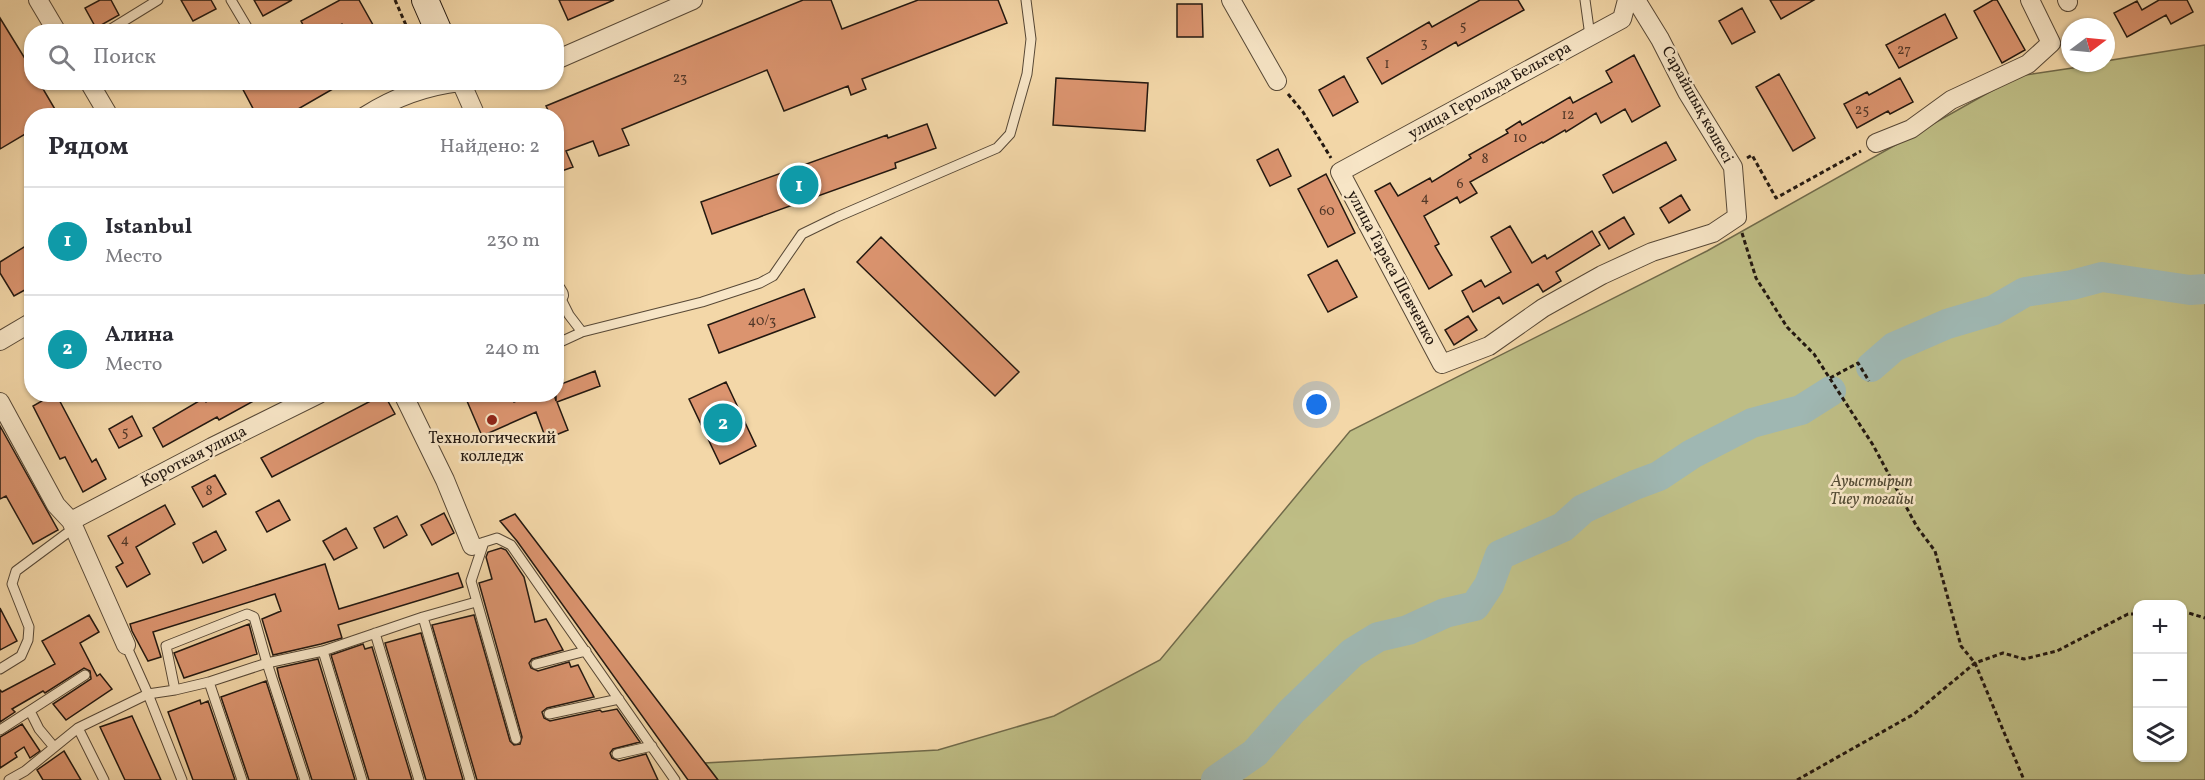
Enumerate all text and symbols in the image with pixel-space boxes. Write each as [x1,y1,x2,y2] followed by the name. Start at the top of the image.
[1460,17,1466,36] house number: 5
[2061,18,2115,72] north arrow
[24,24,564,90] search box
[1420,34,1428,53] house number: 3
[1404,37,1576,145] street label: улица Герольда Бельгера
[45,41,78,74] icon: search
[1897,41,1911,60] house number: 27
[93,42,156,73] text: Поиск
[1656,42,1738,168] street label: Сарайшық көшесі
[1384,55,1390,74] house number: 1
[673,69,687,88] house number: 23
[1855,101,1869,120] house number: 25
[1562,106,1574,125] house number: 12
[48,129,128,165] text: Рядом
[1513,129,1527,148] house number: 10
[440,133,540,161] text: Найдено: 2
[1481,150,1489,169] house number: 8
[780,162,818,207] pin: 1
[1456,175,1464,194] house number: 6
[1341,187,1441,349] street label: улица Тараса Шевченко
[1421,189,1429,208] house number: 4
[1319,202,1335,221] house number: 60
[105,212,192,243] text: Istanbul
[63,227,72,255] text: 1
[486,227,540,255] text: 230 m
[105,243,162,271] text: Место
[748,312,776,331] house number: 40/3
[105,320,174,351] text: Алина
[62,335,73,363] text: 2
[485,335,540,363] text: 240 m
[105,351,162,379] text: Место
[1302,390,1331,419] your location
[704,400,742,446] pin: 2
[485,413,499,427] marker: Технологический колледж
[137,421,251,493] street label: Короткая улица
[122,423,128,442] house number: 5
[428,428,556,468] place label: Технологический колледж
[1830,471,1914,511] park label: Ауыстырып Тиеу тоғайы
[205,482,213,501] house number: 8
[121,531,129,550] house number: 4
[2133,600,2187,762] map controls
[2133,600,2187,654] button: +
[2133,654,2187,708] button: −
[2133,708,2187,762] button: layers

